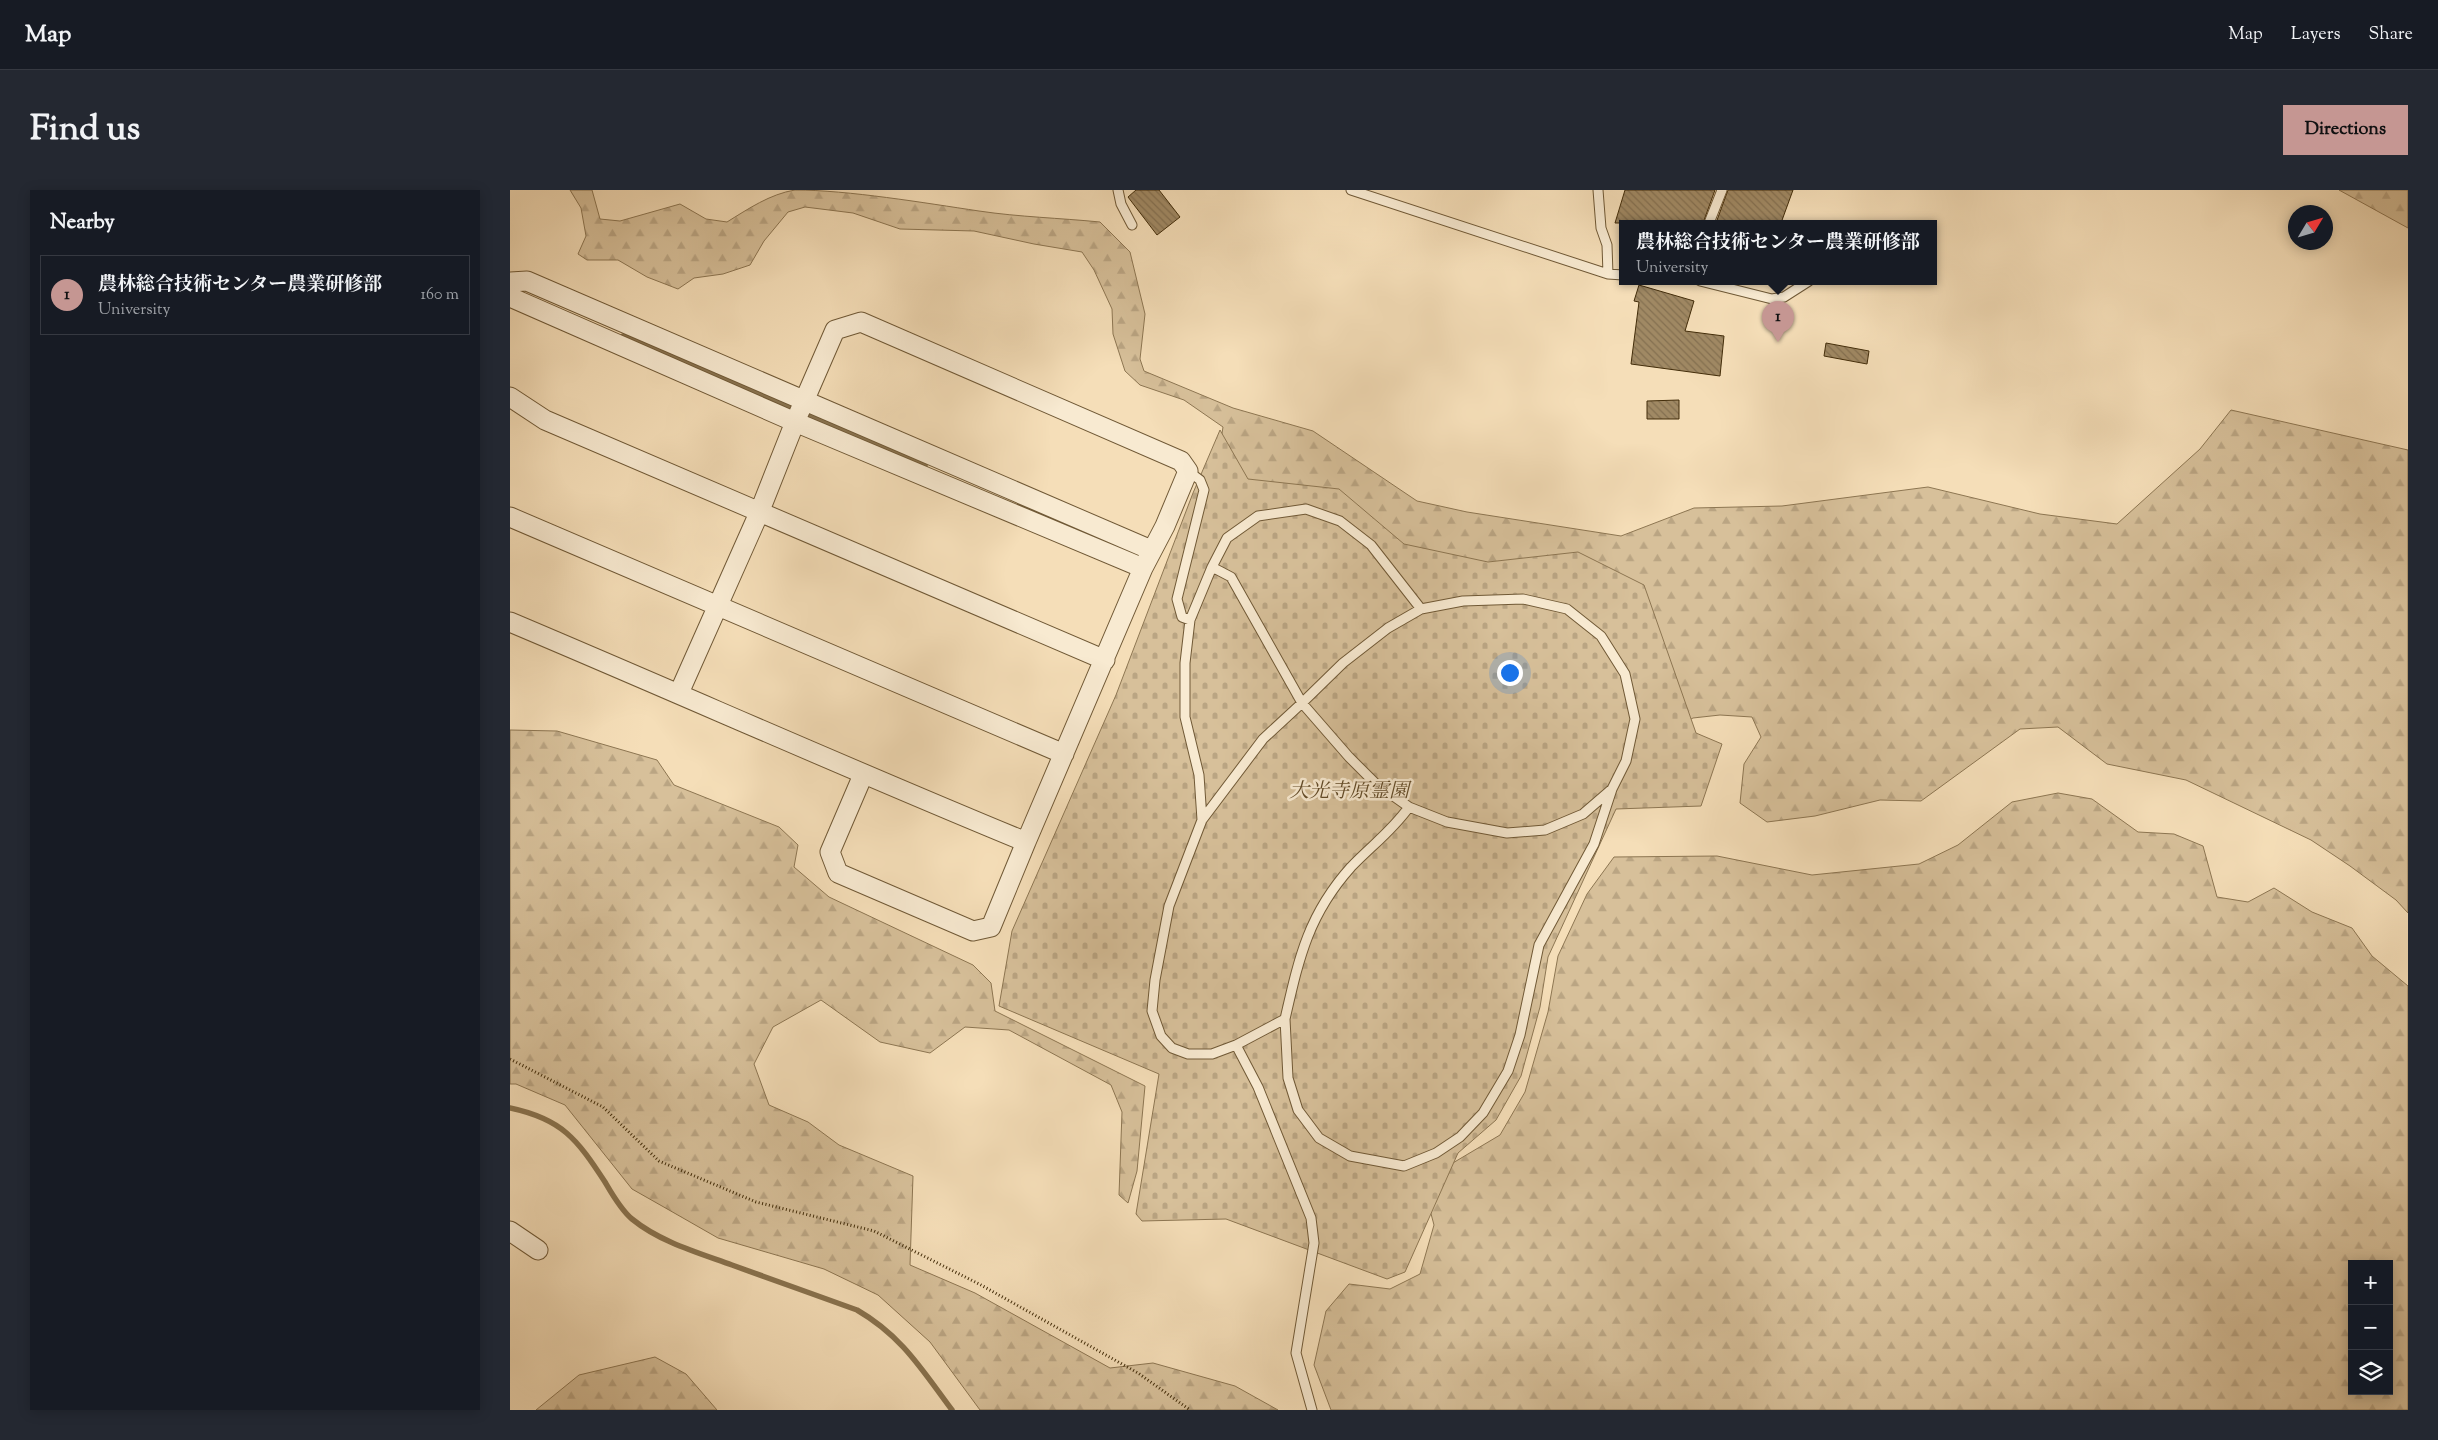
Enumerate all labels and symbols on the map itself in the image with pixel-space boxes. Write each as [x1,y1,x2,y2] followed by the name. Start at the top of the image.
[2288,205,2333,250] north arrow
[1762,301,1794,342] pin: 1
[1497,660,1523,686] your location
[1289,778,1412,807] park label: 大光寺原霊園

